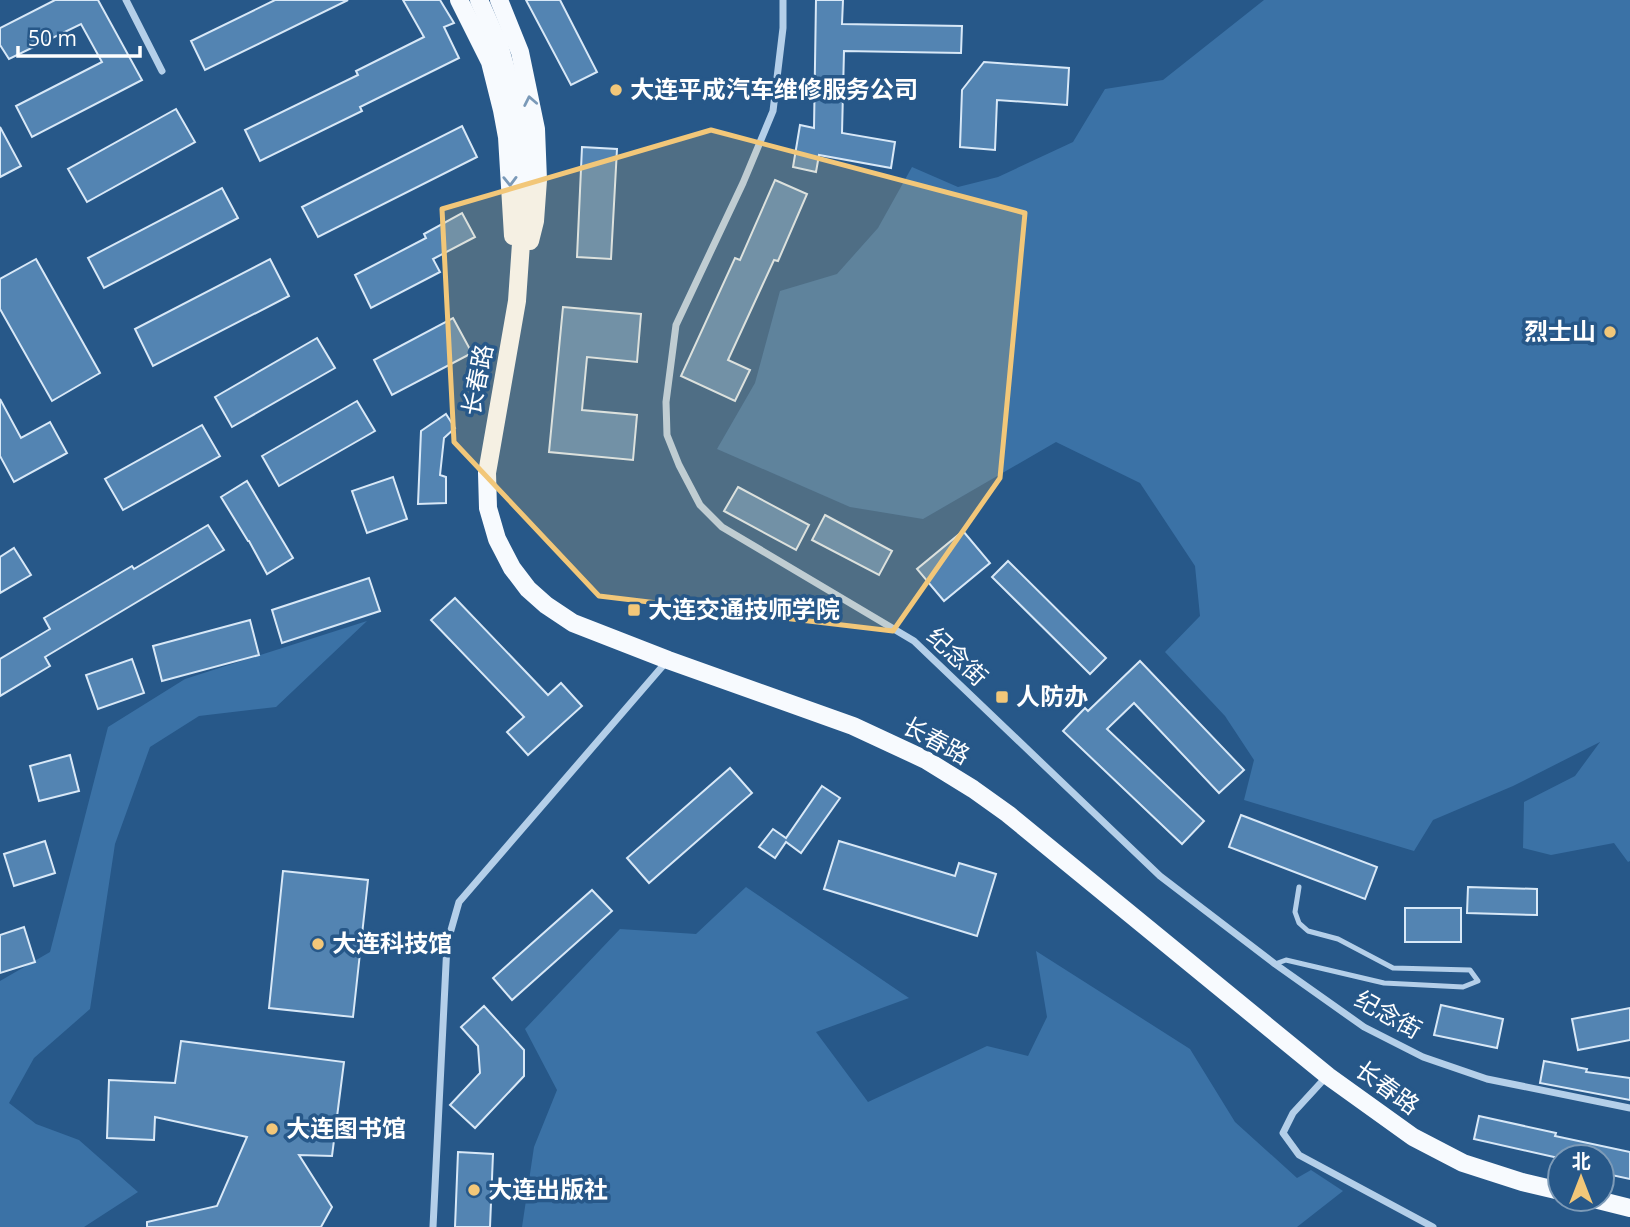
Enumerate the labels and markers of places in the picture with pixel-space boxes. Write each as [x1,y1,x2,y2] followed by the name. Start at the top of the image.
[630,72,918,105] place label: 大连平成汽车维修服务公司
[608,82,624,98] marker: 大连平成汽车维修服务公司
[1524,314,1596,347] place label: 烈士山
[1602,324,1618,340] marker: 烈士山
[648,592,840,625] place label: 大连交通技师学院
[626,602,642,618] marker: 大连交通技师学院
[1016,679,1088,712] place label: 人防办
[994,689,1010,705] marker: 人防办
[332,926,452,959] place label: 大连科技馆
[310,936,326,952] marker: 大连科技馆
[286,1111,406,1144] place label: 大连图书馆
[264,1121,280,1137] marker: 大连图书馆
[488,1172,608,1205] place label: 大连出版社
[466,1182,482,1198] marker: 大连出版社

